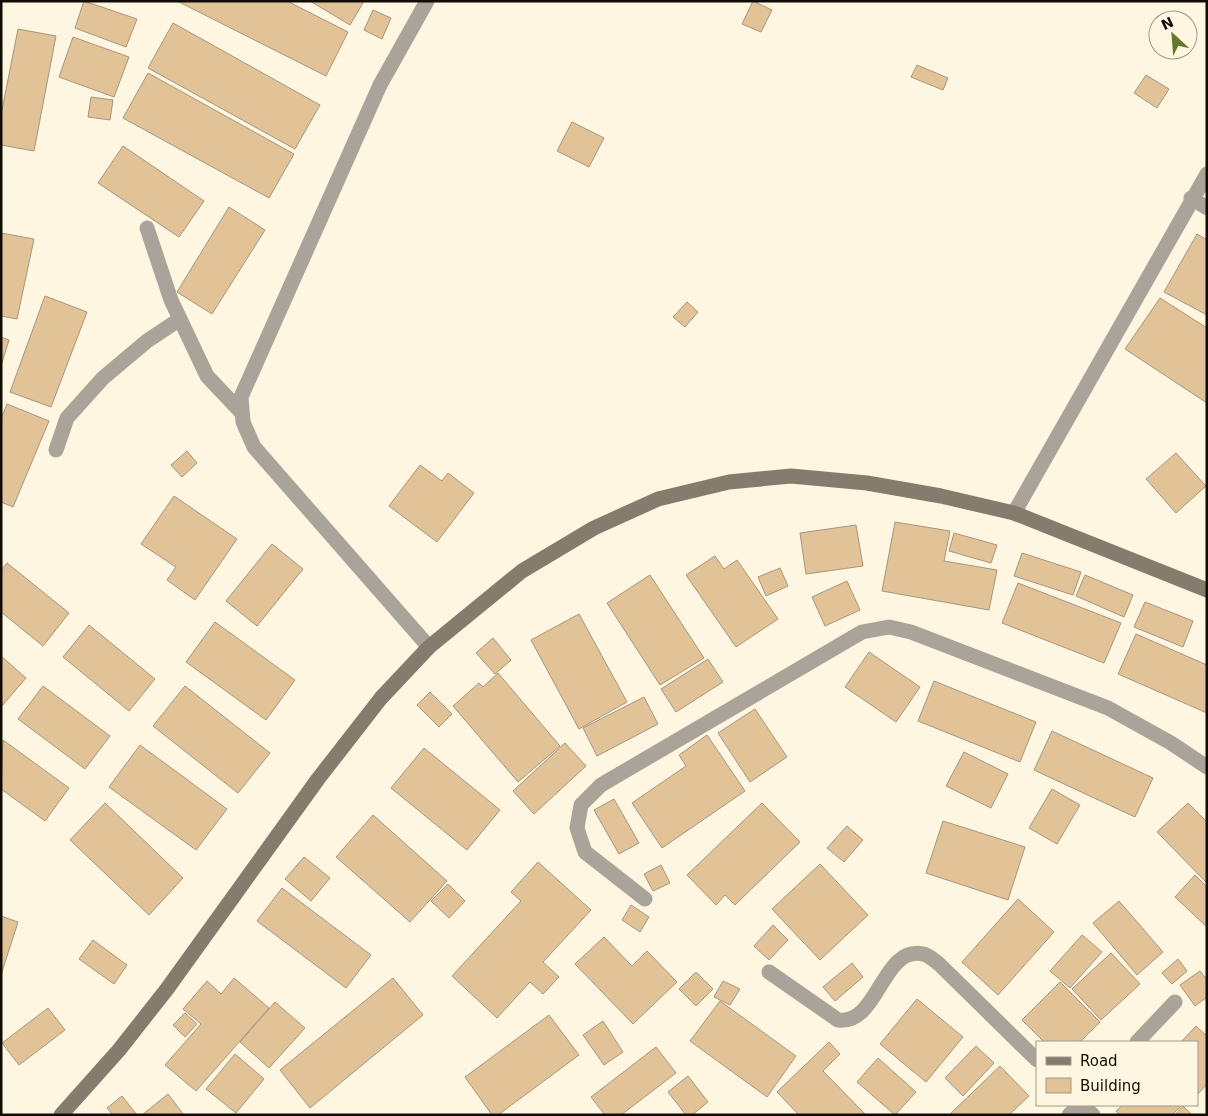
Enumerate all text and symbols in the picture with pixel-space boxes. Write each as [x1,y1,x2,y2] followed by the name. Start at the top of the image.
[1148,10,1198,60] north arrow
[1159,14,1176,33] text: N
[1036,1041,1198,1106] legend
[1080,1052,1118,1070] text: Road
[1080,1077,1141,1095] text: Building

